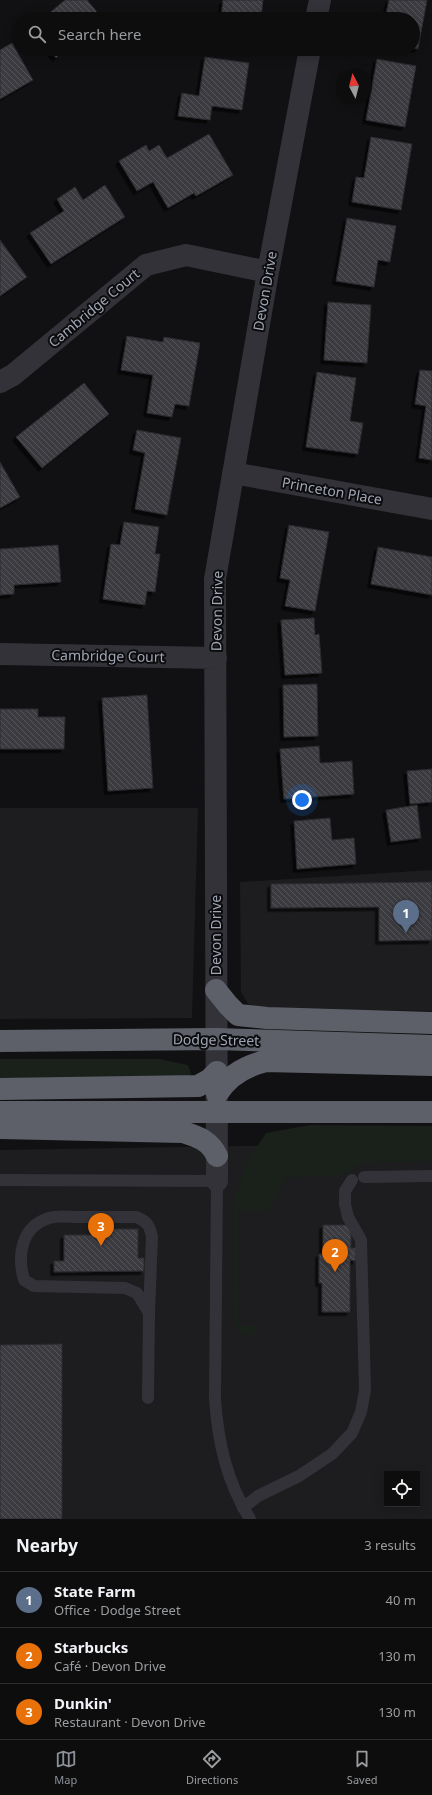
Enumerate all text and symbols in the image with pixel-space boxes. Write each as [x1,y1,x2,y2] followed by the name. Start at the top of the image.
[12,12,420,56] search box
[26,23,48,45] icon: search
[58,24,141,44] text: Search here
[336,68,372,104] north arrow
[248,250,281,332] street label: Devon Drive
[44,264,143,351] street label: Cambridge Court
[280,472,384,509] street label: Princeton Place
[206,571,227,651] street label: Devon Drive
[51,645,165,666] street label: Cambridge Court
[292,790,312,810] your location
[206,895,225,975] street label: Devon Drive
[393,900,419,933] pin: 1
[173,1029,259,1050] street label: Dodge Street
[88,1213,114,1246] pin: 3
[322,1239,348,1272] pin: 2
[384,1471,420,1507] map controls
[384,1471,420,1507] button: locate
[16,1534,78,1557] text: Nearby
[364,1536,416,1554] text: 3 results
[54,1581,136,1601] text: State Farm
[25,1591,33,1609] text: 1
[386,1591,416,1609] text: 40 m
[54,1601,181,1619] text: Office · Dodge Street
[54,1637,128,1657] text: Starbucks
[25,1647,33,1665] text: 2
[378,1647,416,1665] text: 130 m
[54,1657,166,1675] text: Café · Devon Drive
[54,1693,112,1713] text: Dunkin'
[25,1703,33,1721] text: 3
[378,1703,416,1721] text: 130 m
[54,1713,206,1731] text: Restaurant · Devon Drive
[54,1748,77,1787] tab: Map
[186,1748,238,1787] tab: Directions
[347,1748,378,1787] tab: Saved

